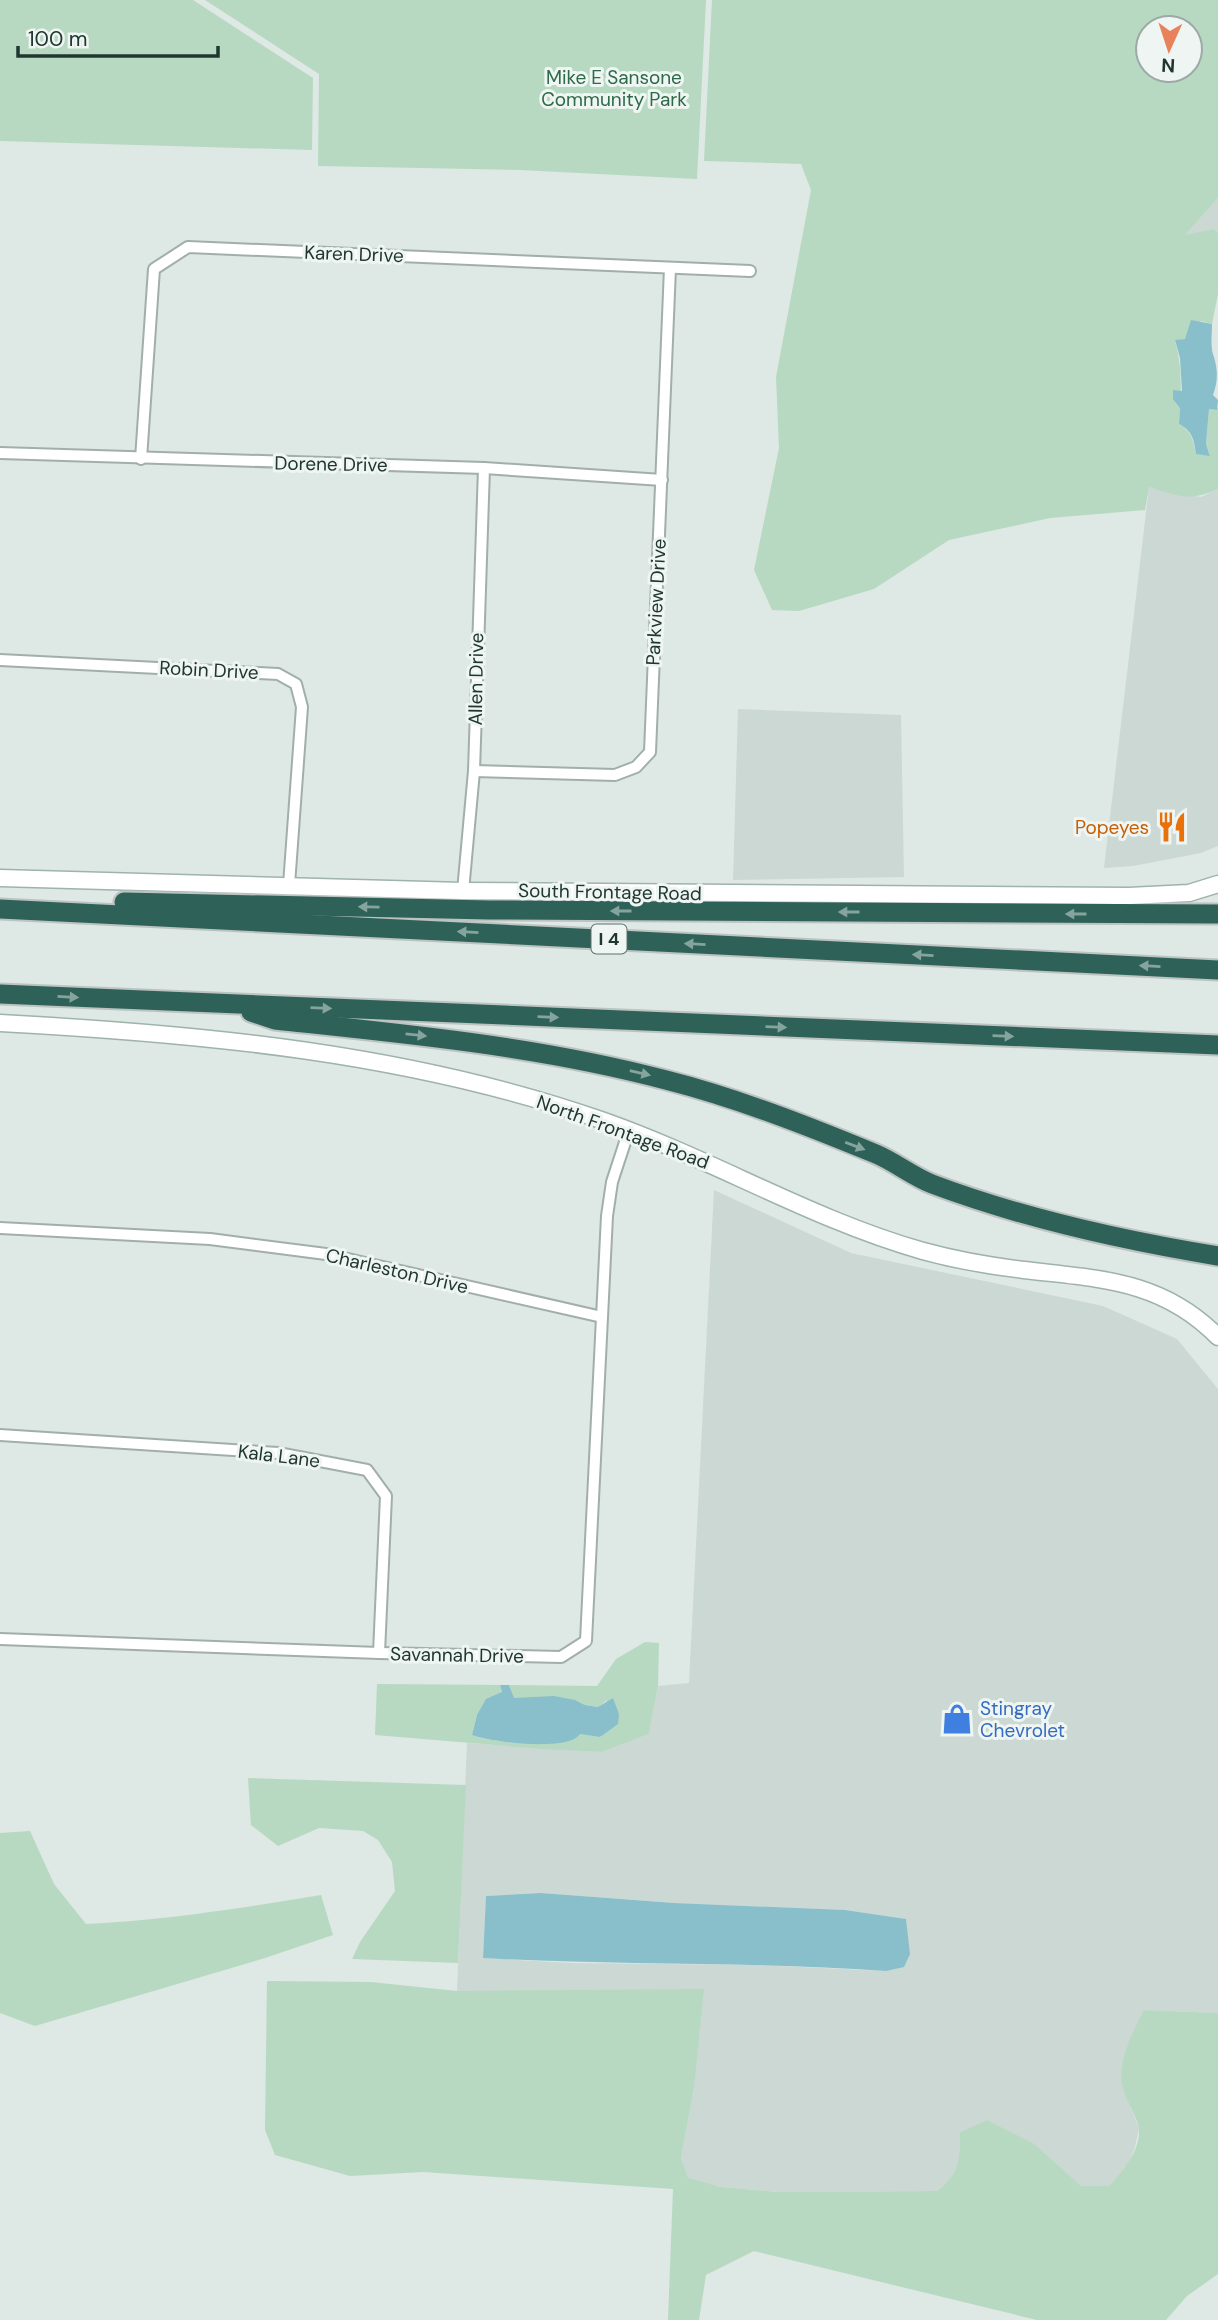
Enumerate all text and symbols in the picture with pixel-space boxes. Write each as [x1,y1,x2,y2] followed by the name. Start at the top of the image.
[18,14,217,58] scale bar
[1134,14,1204,84] north arrow
[28,25,88,53] text: 100 m
[1161,53,1176,78] text: N
[541,65,687,112] park label: Mike E Sansone Community Park
[304,240,404,268] street label: Karen Drive
[274,451,388,477] street label: Dorene Drive
[640,538,672,666] street label: Parkview Drive
[463,632,489,726] street label: Allen Drive
[159,655,259,685] street label: Robin Drive
[1155,810,1189,844] restaurant icon: Popeyes
[1075,815,1149,840] place label: Popeyes
[518,878,702,906] street label: South Frontage Road
[358,902,380,913] one-way arrow
[610,905,632,917] one-way arrow
[838,906,860,918] one-way arrow
[1065,908,1087,920] one-way arrow
[592,924,626,954] road number: I 4
[457,927,479,938] one-way arrow
[684,938,706,949] one-way arrow
[911,949,933,960] one-way arrow
[1139,961,1161,972] one-way arrow
[57,991,79,1002] one-way arrow
[310,1002,332,1013] one-way arrow
[537,1012,559,1023] one-way arrow
[765,1021,787,1032] one-way arrow
[405,1030,427,1041] one-way arrow
[992,1031,1014,1042] one-way arrow
[629,1068,651,1079] one-way arrow
[533,1089,713,1175] street label: North Frontage Road
[844,1141,865,1152] one-way arrow
[323,1242,471,1300] street label: Charleston Drive
[236,1439,322,1473] street label: Kala Lane
[390,1641,524,1669] street label: Savannah Drive
[980,1696,1065,1743] place label: Stingray Chevrolet
[940,1702,974,1736] shop icon: Stingray Chevrolet

